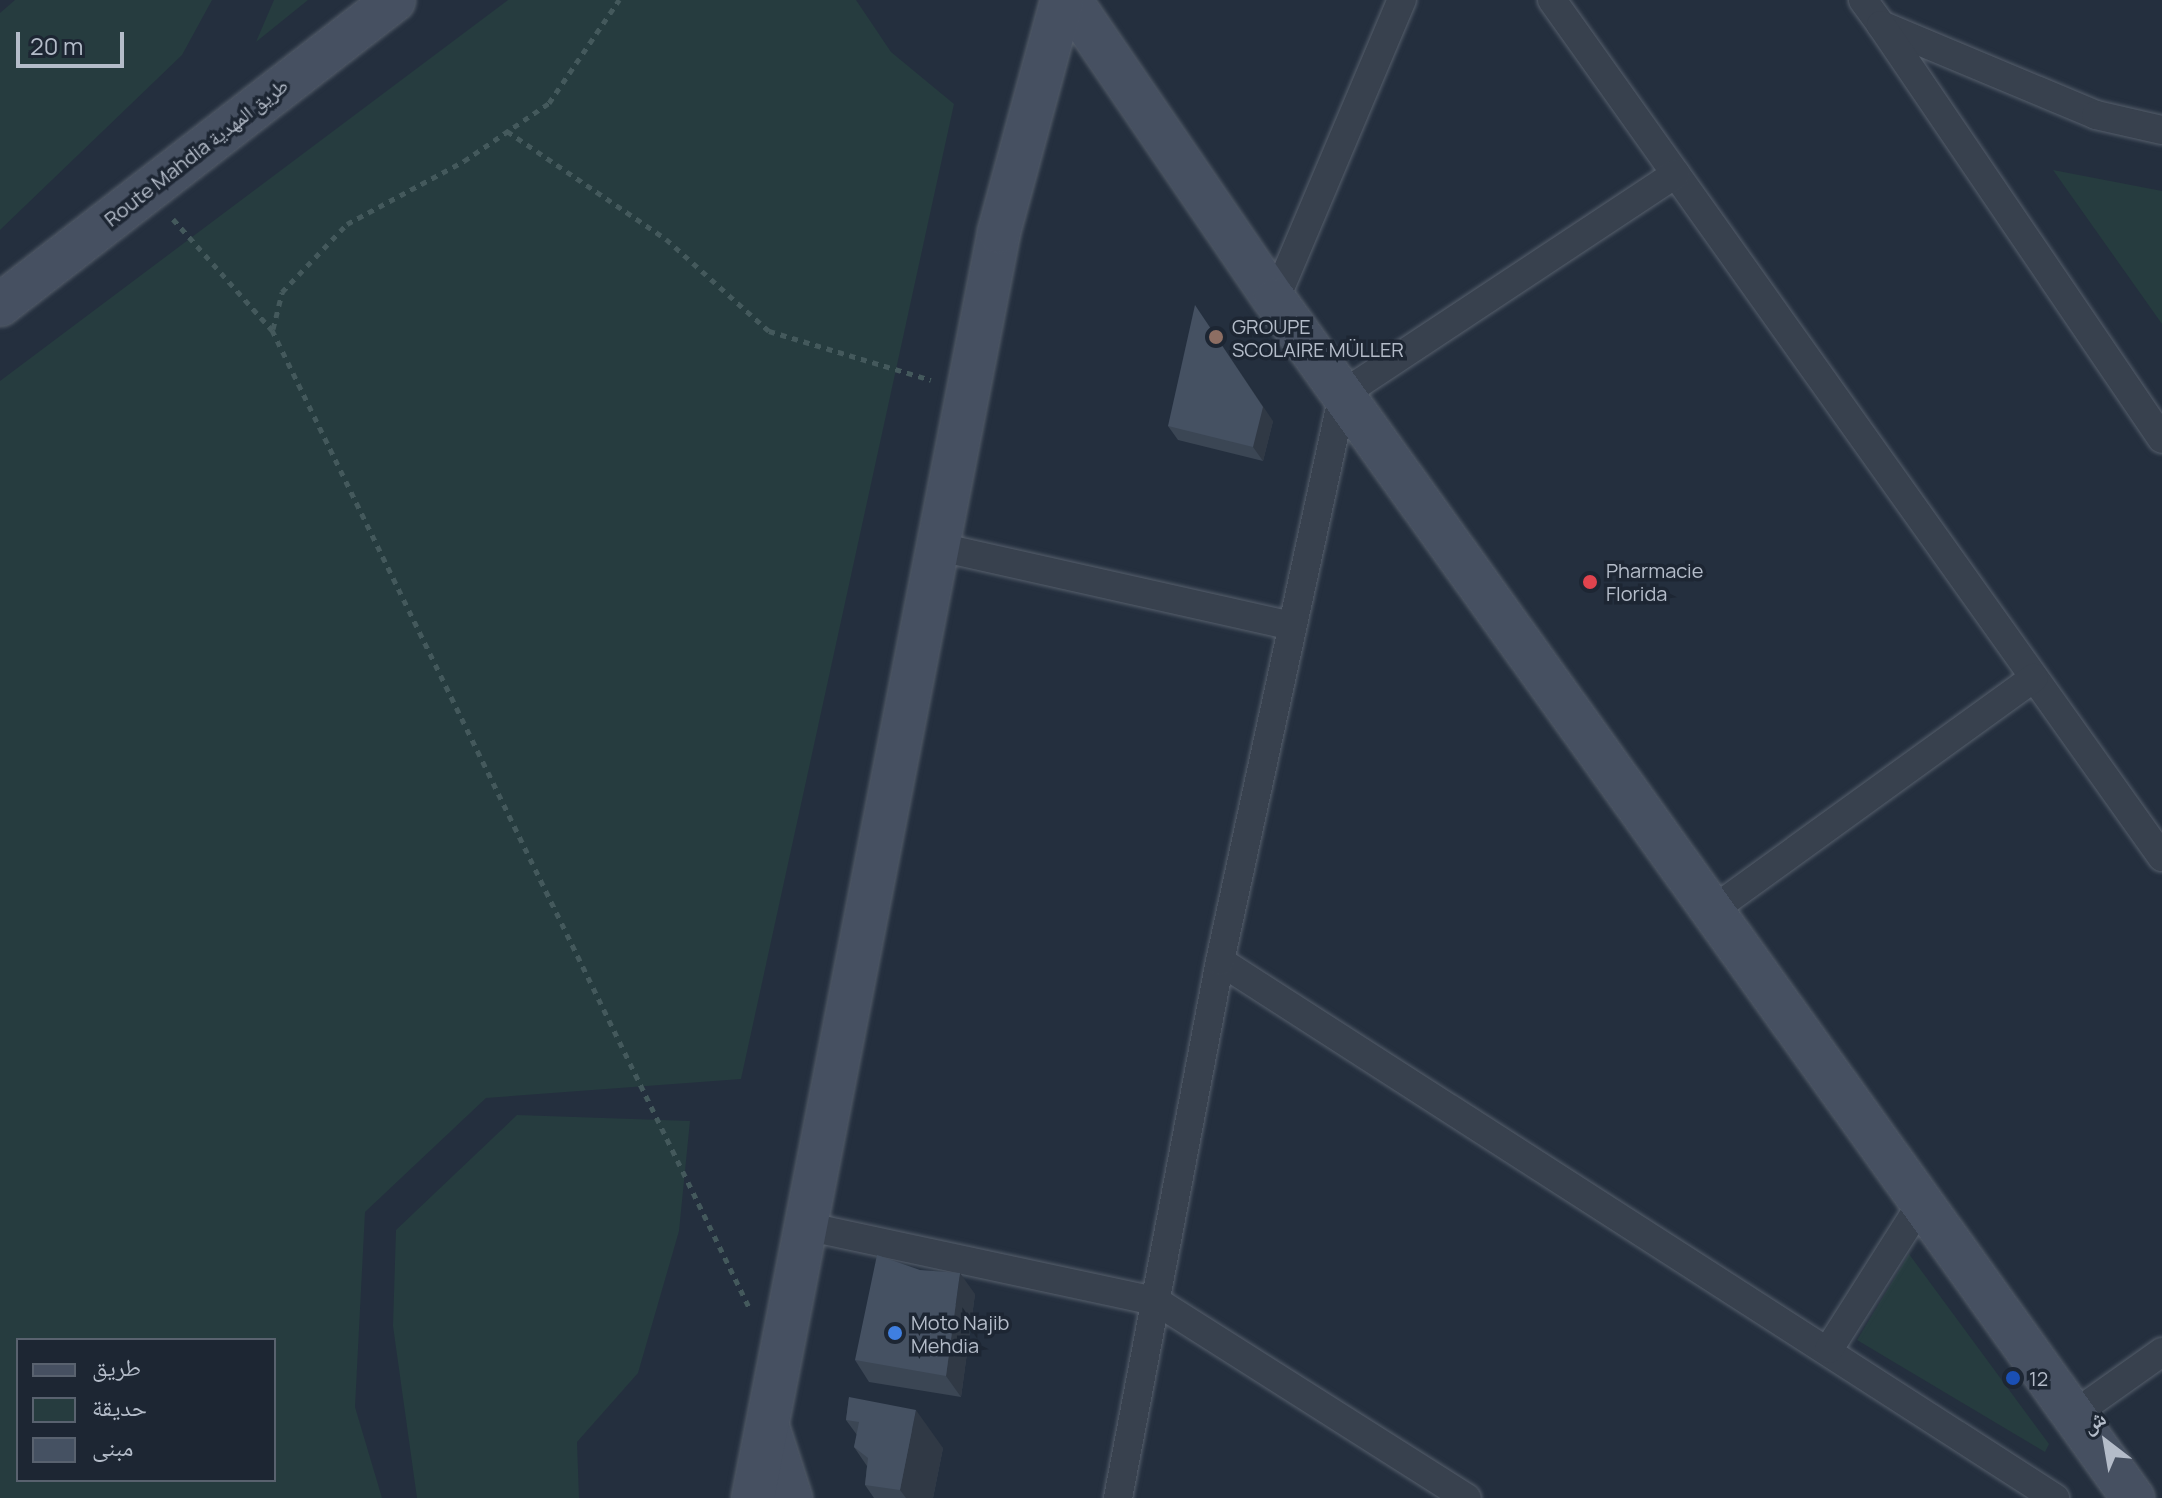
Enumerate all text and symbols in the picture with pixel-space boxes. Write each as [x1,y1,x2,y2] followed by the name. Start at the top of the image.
[20,16,128,66] scale bar
[30,29,83,62] text: 20 m
[99,73,293,231] street label: Route Mahdia طريق المهدية
[1232,314,1404,361] place label: GROUPE SCOLAIRE MÜLLER
[1207,328,1225,346] marker: GROUPE SCOLAIRE MÜLLER
[1606,558,1703,605] place label: Pharmacie Florida
[1581,573,1599,591] marker: Pharmacie Florida
[911,1310,1009,1357] place label: Moto Najib Mehdia
[886,1324,904,1342] marker: Moto Najib Mehdia
[16,1338,276,1482] legend
[92,1350,141,1383] text: طريق
[2029,1366,2048,1390] place label: 12
[2004,1369,2022,1387] marker: 12
[92,1390,147,1423] text: حديقة
[2066,1402,2146,1482] north arrow
[2076,1403,2111,1440] text: ش
[92,1430,133,1463] text: مبنى

